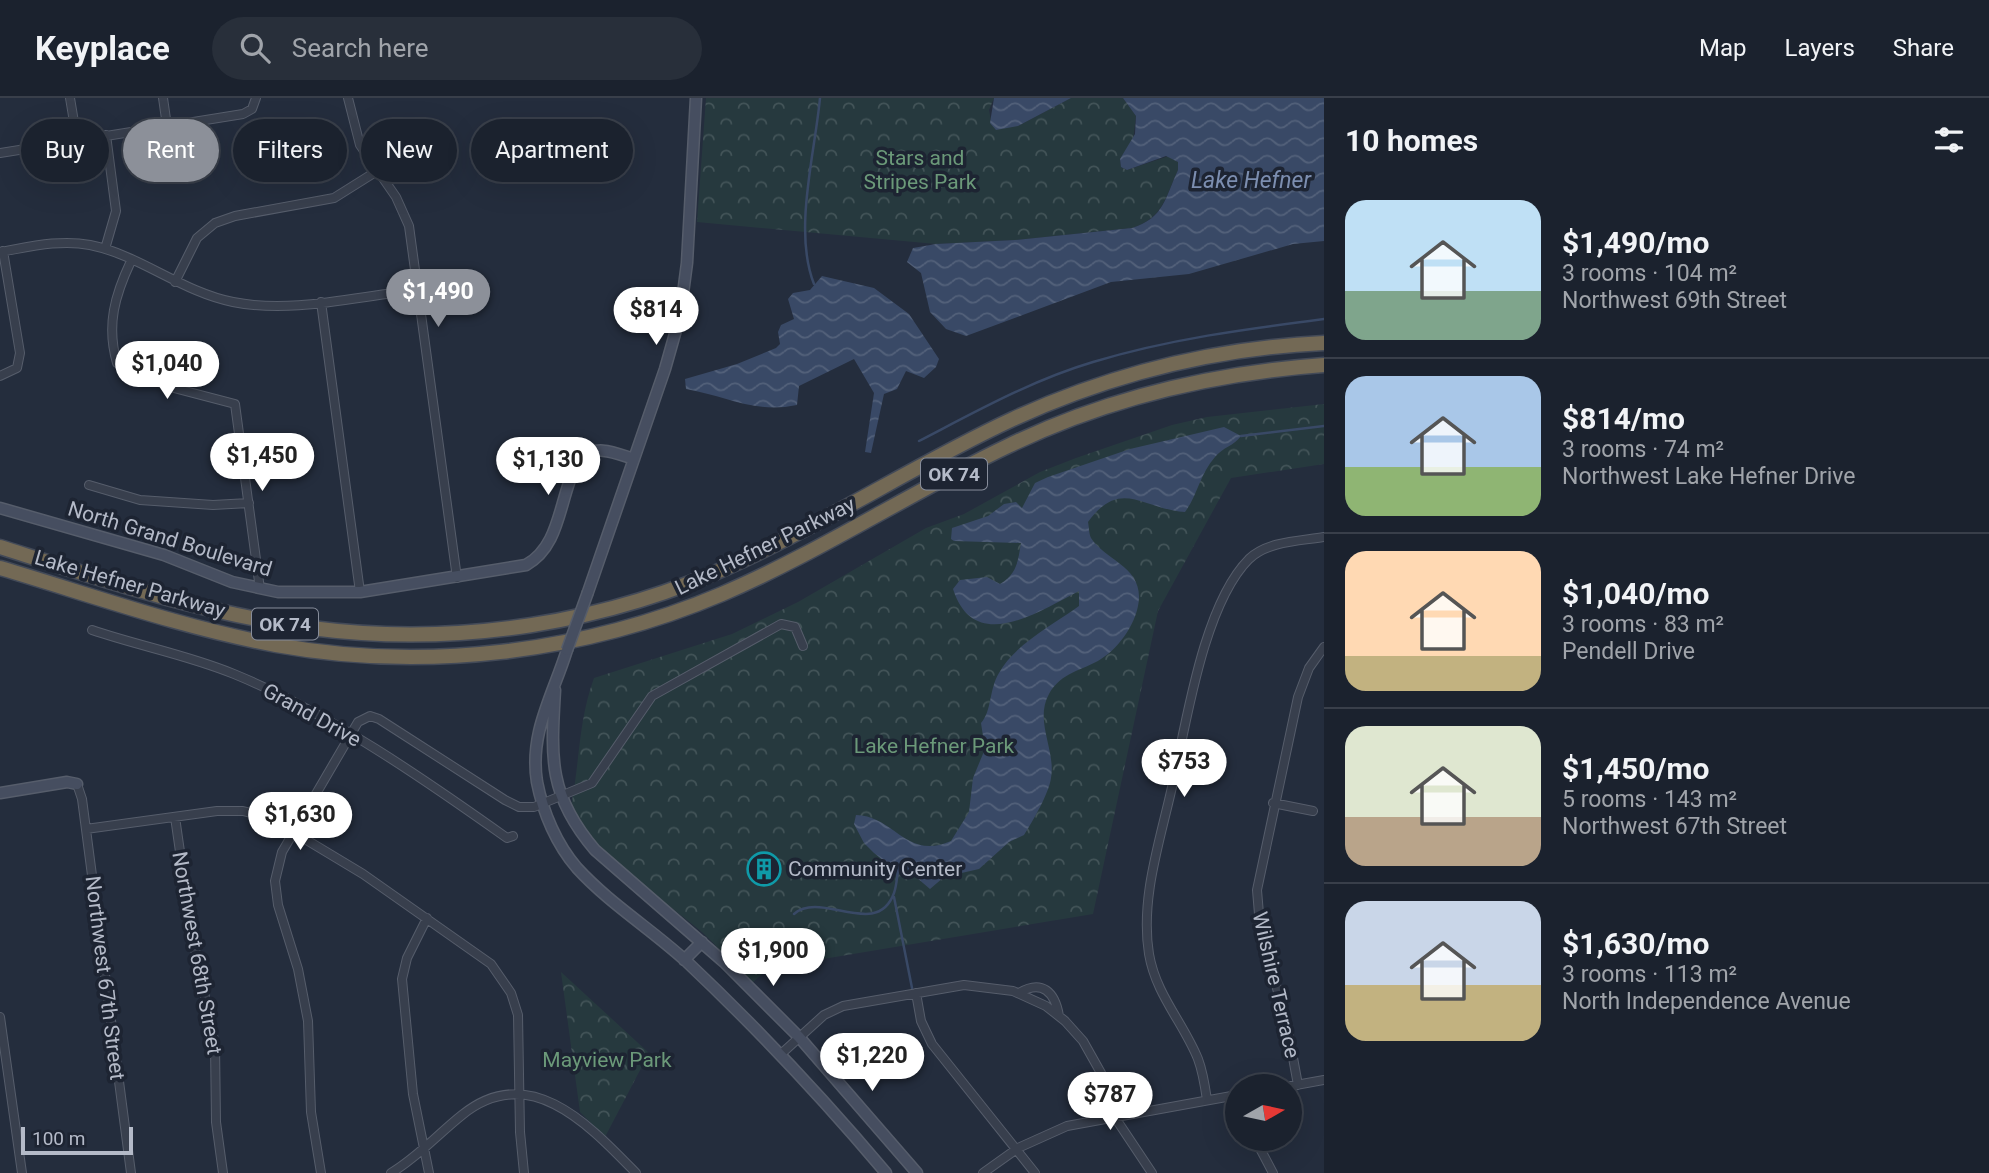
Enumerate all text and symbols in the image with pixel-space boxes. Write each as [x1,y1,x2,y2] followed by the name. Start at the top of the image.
[212,17,702,80] search box
[35,29,170,68] text: Keyplace
[236,29,274,67] icon: search
[292,33,429,63] text: Search here
[1699,34,1747,62] text: Map
[1785,34,1855,62] text: Layers
[1893,34,1954,62] text: Share
[21,119,109,182] chip: Buy
[123,119,219,182] chip: Rent
[233,119,347,182] chip: Filters
[361,119,457,182] chip: New
[471,119,633,182] chip: Apartment
[1930,121,1968,159] icon: filters
[1345,123,1478,158] text: 10 homes
[864,146,977,194] park label: Stars and Stripes Park
[1191,167,1312,194] water label: Lake Hefner
[1562,225,1710,260] text: $1,490/mo
[1401,228,1485,312] icon: home
[1562,260,1737,287] text: 3 rooms · 104 m²
[381,270,495,329] pin: $1,490
[402,278,474,305] text: $1,490
[1562,287,1787,314] text: Northwest 69th Street
[615,288,697,347] pin: $814
[630,296,682,323] text: $814
[110,342,224,401] pin: $1,040
[131,350,203,377] text: $1,040
[1562,401,1685,436] text: $814/mo
[1401,404,1485,488] icon: home
[205,434,319,493] pin: $1,450
[1562,436,1724,463] text: 3 rooms · 74 m²
[491,438,605,497] pin: $1,130
[226,442,298,469] text: $1,450
[512,446,584,473] text: $1,130
[921,458,987,490] road number: OK 74
[1562,463,1856,490] text: Northwest Lake Hefner Drive
[671,492,859,600] street label: Lake Hefner Parkway
[65,496,275,582] street label: North Grand Boulevard
[32,545,228,623] street label: Lake Hefner Parkway
[1562,576,1710,611] text: $1,040/mo
[1401,579,1485,663] icon: home
[252,608,318,639] road number: OK 74
[1562,611,1724,638] text: 3 rooms · 83 m²
[1562,638,1695,665] text: Pendell Drive
[259,678,365,752] street label: Grand Drive
[854,734,1015,758] park label: Lake Hefner Park
[1143,740,1225,799] pin: $753
[1158,748,1210,775] text: $753
[1562,751,1710,786] text: $1,450/mo
[1401,754,1485,838] icon: home
[1562,786,1737,813] text: 5 rooms · 143 m²
[243,792,357,852] pin: $1,630
[264,801,336,828] text: $1,630
[1562,813,1787,840] text: Northwest 67th Street
[167,850,227,1056] street label: Northwest 68th Street
[745,850,783,888] building icon: Community Center
[788,857,962,881] place label: Community Center
[81,875,129,1082] street label: Northwest 67th Street
[1248,910,1304,1060] street label: Wilshire Terrace
[1562,926,1710,961] text: $1,630/mo
[716,928,830,988] pin: $1,900
[1401,929,1485,1013] icon: home
[737,937,809,964] text: $1,900
[1562,961,1737,988] text: 3 rooms · 113 m²
[1562,988,1851,1015] text: North Independence Avenue
[815,1034,929,1093] pin: $1,220
[836,1042,908,1069] text: $1,220
[542,1048,672,1072] park label: Mayview Park
[1069,1072,1151,1132] pin: $787
[1225,1074,1302,1152] north arrow
[1225,1074,1302,1151] map controls
[1084,1081,1136,1108] text: $787
[21,1124,133,1156] scale bar
[32,1127,85,1150] text: 100 m

